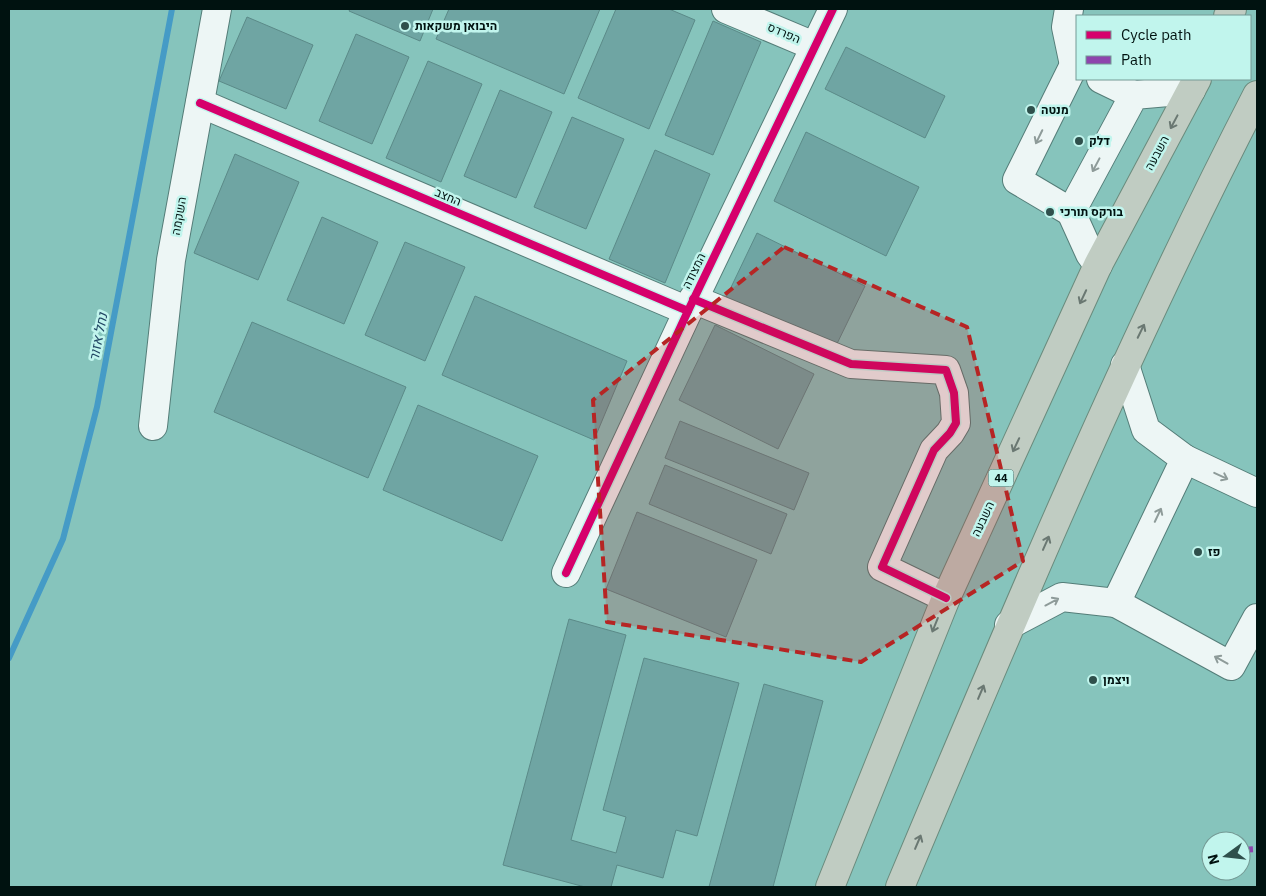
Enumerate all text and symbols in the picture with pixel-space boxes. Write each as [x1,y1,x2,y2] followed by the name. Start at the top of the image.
[1076,15,1251,80] legend
[415,18,497,33] place label: היבואן משקאות
[765,19,803,46] street label: הפרדס
[399,20,411,32] marker: היבואן משקאות
[1121,25,1192,44] text: Cycle path
[1121,50,1152,69] text: Path
[1041,102,1069,117] place label: מנטה
[1025,104,1037,116] marker: מנטה
[1169,114,1178,129] one-way arrow
[1033,129,1043,144] one-way arrow
[1089,133,1110,148] place label: דלק
[1141,133,1172,173] street label: השבעה
[1073,135,1085,147] marker: דלק
[1091,157,1101,172] one-way arrow
[433,184,464,209] street label: החצב
[168,196,189,236] street label: השקמה
[1060,204,1123,219] place label: בורקס תורכי
[1044,206,1056,218] marker: בורקס תורכי
[678,250,709,291] street label: המצודה
[1078,289,1088,304] one-way arrow
[84,310,112,363] water label: נחל אזור
[1137,324,1146,339] one-way arrow
[1011,437,1020,452] one-way arrow
[988,469,1014,486] road number: 44
[1213,472,1228,481] one-way arrow
[968,499,997,539] street label: השבעה
[1154,508,1163,523] one-way arrow
[1041,536,1051,551] one-way arrow
[1208,544,1221,559] place label: פז
[1192,546,1204,558] marker: פז
[1045,597,1060,607] one-way arrow
[930,618,939,633] one-way arrow
[1214,655,1229,665] one-way arrow
[1103,672,1130,687] place label: ויצמן
[1087,674,1099,686] marker: ויצמן
[977,685,987,700] one-way arrow
[1201,831,1251,881] north arrow
[914,835,924,850] one-way arrow
[1203,852,1223,867] text: N

